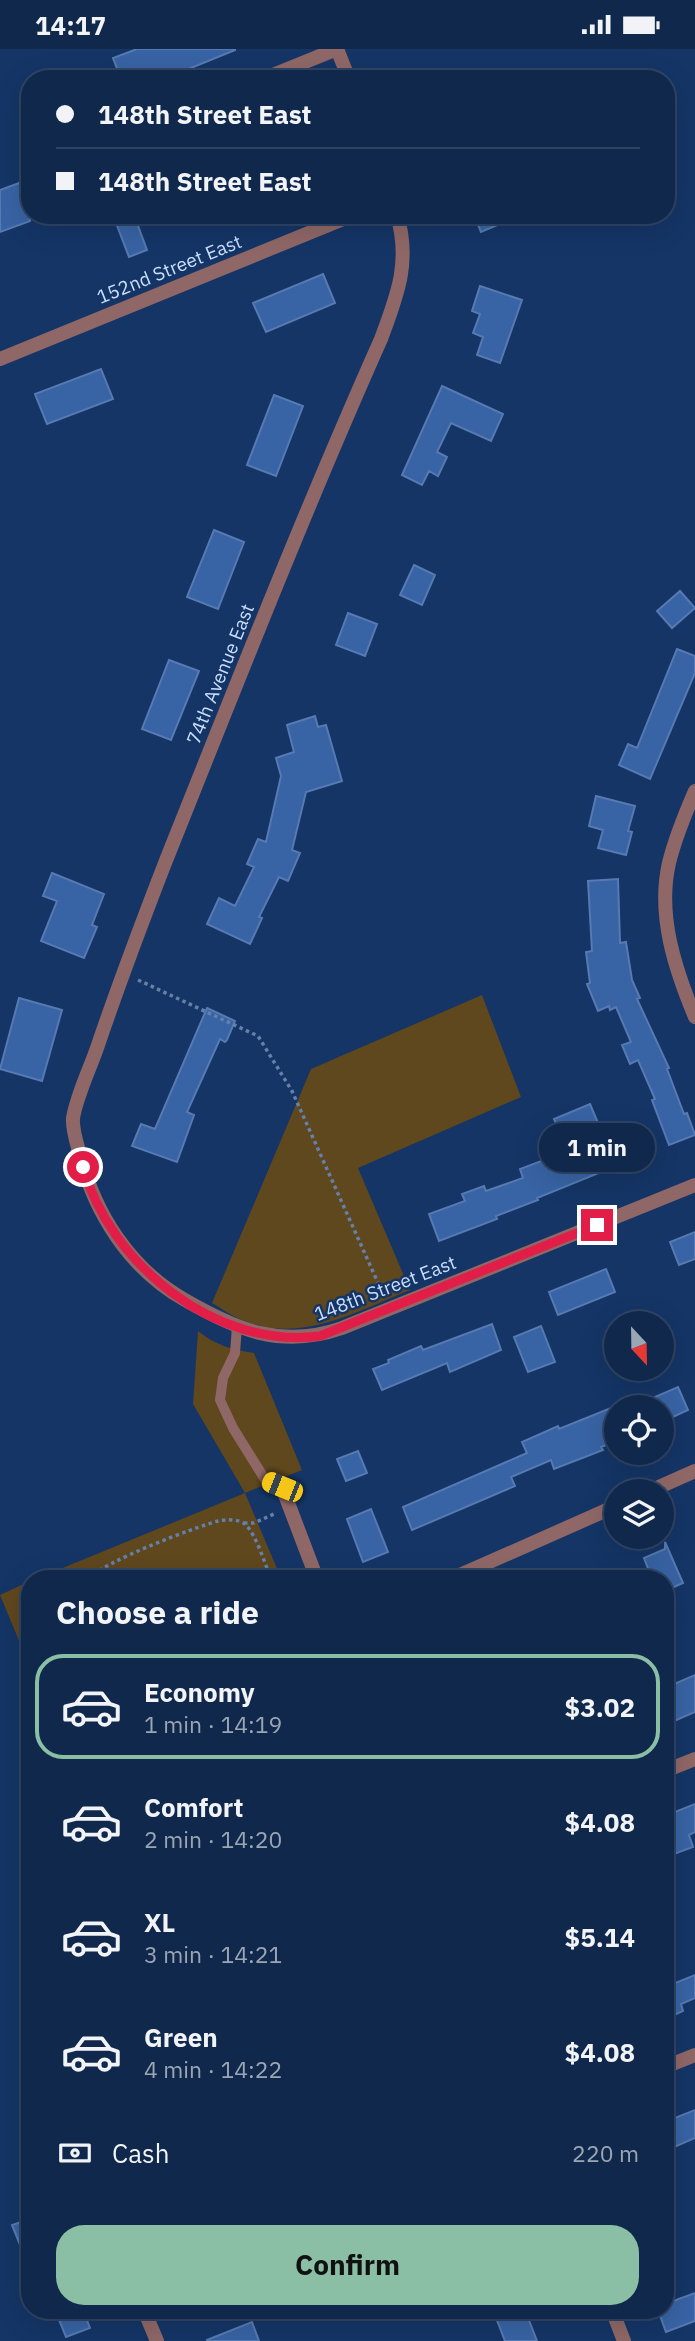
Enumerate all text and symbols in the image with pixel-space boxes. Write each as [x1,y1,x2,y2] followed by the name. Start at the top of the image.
[35,8,106,42] text: 14:17
[98,97,312,131] text: 148th Street East
[98,164,312,198] text: 148th Street East
[93,229,245,309] street label: 152nd Street East
[181,600,259,748] street label: 74th Avenue East
[539,1123,655,1173] callout: 1 min
[567,1132,627,1162] text: 1 min
[67,1151,99,1183] route start
[581,1209,613,1241] route end
[311,1250,459,1326] street label: 148th Street East
[604,1311,674,1381] north arrow
[604,1311,674,1549] map controls
[604,1395,674,1465] button: locate
[259,1469,306,1505] car
[604,1479,674,1549] button: layers
[56,1591,259,1633] text: Choose a ride
[60,1675,123,1738] icon: car
[144,1675,255,1709] text: Economy
[565,1690,635,1724] text: $3.02
[144,1709,282,1739] text: 1 min · 14:19
[60,1790,123,1853] icon: car
[144,1790,243,1824] text: Comfort
[565,1805,635,1839] text: $4.08
[144,1824,282,1854] text: 2 min · 14:20
[60,1905,123,1968] icon: car
[144,1905,175,1939] text: XL
[565,1920,635,1954] text: $5.14
[144,1939,282,1969] text: 3 min · 14:21
[60,2020,123,2083] icon: car
[144,2020,218,2054] text: Green
[565,2035,635,2069] text: $4.08
[144,2054,282,2084] text: 4 min · 14:22
[56,2134,94,2172] icon: cash
[112,2136,169,2170] text: Cash
[572,2138,639,2168] text: 220 m
[56,2225,639,2305] button: Confirm

